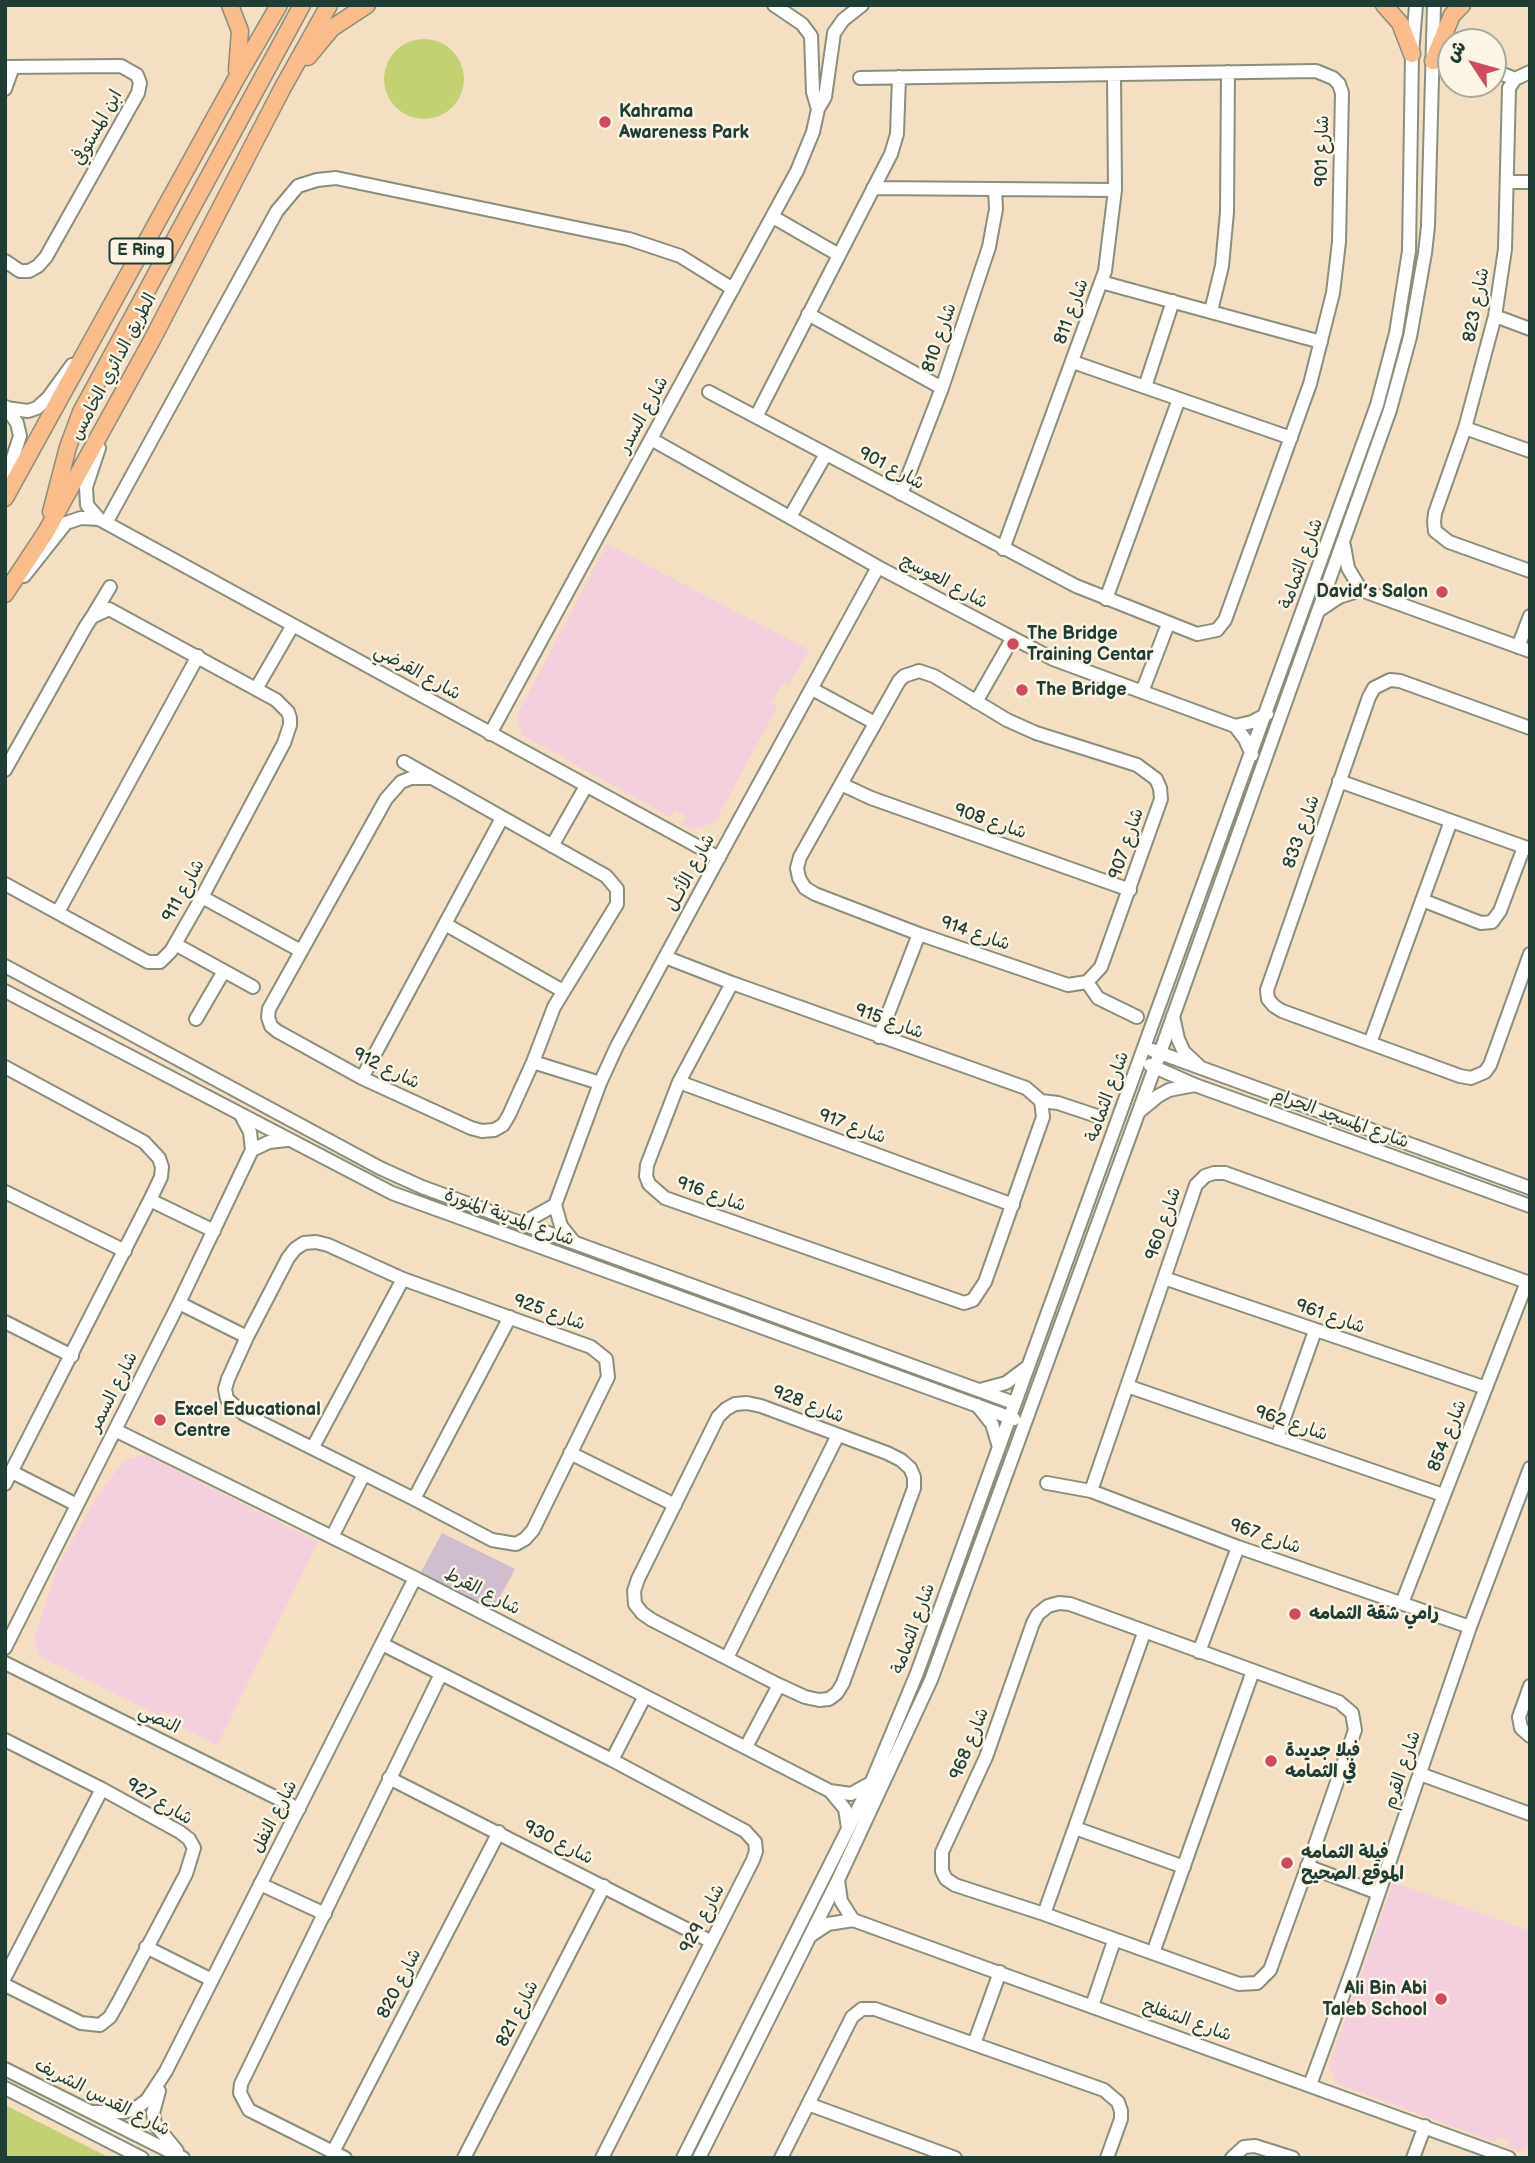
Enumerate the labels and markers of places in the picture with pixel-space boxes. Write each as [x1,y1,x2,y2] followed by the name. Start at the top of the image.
[619,101,749,144] place label: Kahrama Awareness Park
[597,114,613,130] marker: Kahrama Awareness Park
[1316,581,1428,603] place label: David’s Salon
[1434,584,1450,600] marker: David’s Salon
[1027,623,1154,666] place label: The Bridge Training Centar
[1005,636,1021,652] marker: The Bridge Training Centar
[1036,679,1127,701] place label: The Bridge
[1014,682,1030,698] marker: The Bridge
[174,1399,321,1442] place label: Excel Educational Centre
[152,1412,168,1428] marker: Excel Educational Centre
[1309,1603,1439,1625] place label: رامي شقة الثمامه
[1287,1606,1303,1622] marker: رامي شقة الثمامه
[1285,1740,1360,1782] place label: فيلا جديدة في الثمامه
[1263,1753,1279,1769] marker: فيلا جديدة في الثمامه
[1301,1842,1404,1884] place label: فيلة الثمامه الموقع الصحيح
[1279,1855,1295,1871] marker: فيلة الثمامه الموقع الصحيح
[1322,1978,1427,2021] place label: Ali Bin Abi Taleb School
[1433,1991,1449,2007] marker: Ali Bin Abi Taleb School

